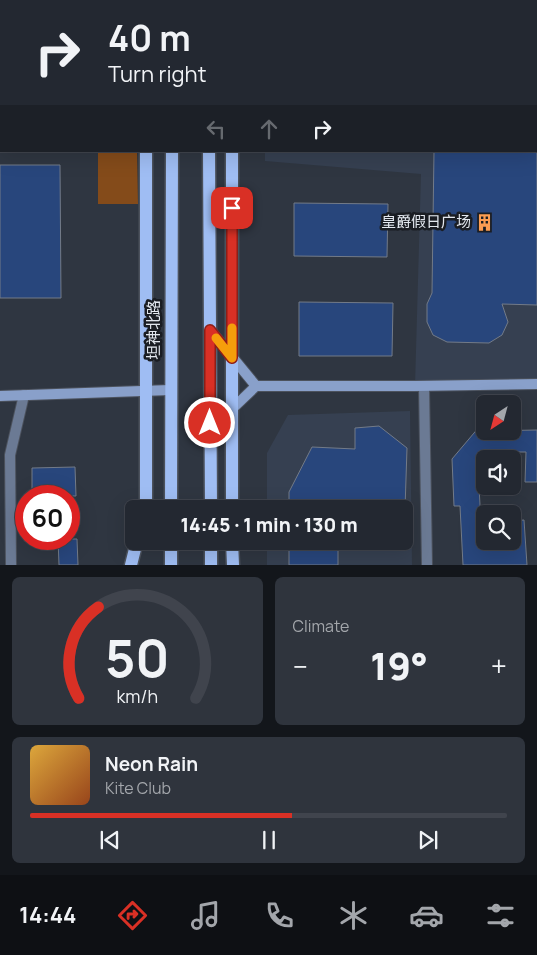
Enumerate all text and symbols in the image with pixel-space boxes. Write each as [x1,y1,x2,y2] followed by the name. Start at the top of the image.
[108,14,191,62] text: 40 m
[25,20,90,85] icon: right
[108,59,206,89] text: Turn right
[202,115,230,143] icon: left
[255,115,283,143] icon: ahead
[308,115,336,143] icon: right
[211,187,253,229] pin
[218,194,246,222] icon: arrive
[381,211,471,232] place label: 皇爵假日广场
[475,212,495,232] building icon: 皇爵假日广场
[143,300,164,360] street label: 坦神北路
[476,395,521,440] north arrow
[476,395,521,550] map controls
[183,396,235,448] position arrow
[476,450,521,495] button: sound
[15,485,80,550] speed limit sign: 60
[476,505,521,550] button: search
[180,512,358,538] text: 14:45 · 1 min · 130 m
[293,615,349,637] text: Climate
[105,622,170,693] text: 50
[370,639,428,691] text: 19°
[293,647,308,685] text: −
[491,647,507,685] text: +
[116,684,158,708] text: km/h
[105,751,198,777] text: Neon Rain
[105,777,171,799] text: Kite Club
[96,826,124,854] icon: previous
[255,826,283,854] icon: pause
[414,826,442,854] icon: next
[115,898,150,933] icon: directions
[188,898,223,933] icon: music
[262,898,297,933] icon: phone
[336,898,371,933] icon: climate
[409,898,444,933] icon: car
[483,898,518,933] icon: filters
[19,900,76,930] text: 14:44

